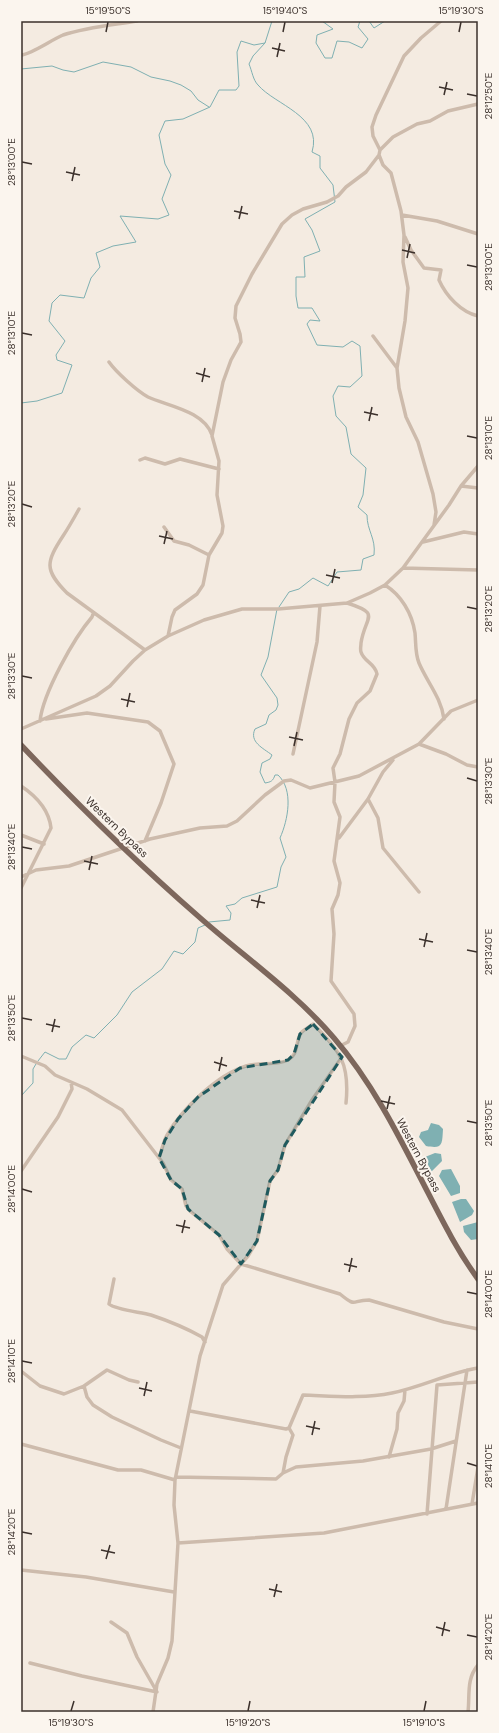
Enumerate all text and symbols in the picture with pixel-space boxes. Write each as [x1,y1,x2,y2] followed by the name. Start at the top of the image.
[86,4,131,17] text: 15°19'50"S
[263,4,308,17] text: 15°19'40"S
[438,4,484,17] text: 15°19'30"S
[482,72,495,119] text: 28°12'50"E
[5,138,18,186] text: 28°13'00"E
[482,243,495,291] text: 28°13'00"E
[5,311,18,355] text: 28°13'10"E
[482,416,495,460] text: 28°13'10"E
[5,480,18,527] text: 28°13'20"E
[482,585,495,632] text: 28°13'20"E
[5,652,18,700] text: 28°13'30"E
[482,757,495,805] text: 28°13'30"E
[83,793,151,861] street label: Western Bypass
[5,823,18,870] text: 28°13'40"E
[482,928,495,975] text: 28°13'40"E
[5,994,18,1041] text: 28°13'50"E
[482,1099,495,1146] text: 28°13'50"E
[394,1116,444,1194] street label: Western Bypass
[5,1165,18,1213] text: 28°14'00"E
[482,1270,495,1318] text: 28°14'00"E
[5,1338,18,1383] text: 28°14'10"E
[482,1443,495,1488] text: 28°14'10"E
[5,1508,18,1555] text: 28°14'20"E
[482,1613,495,1660] text: 28°14'20"E
[48,1716,94,1729] text: 15°19'30"S
[226,1716,271,1729] text: 15°19'20"S
[403,1716,445,1729] text: 15°19'10"S

